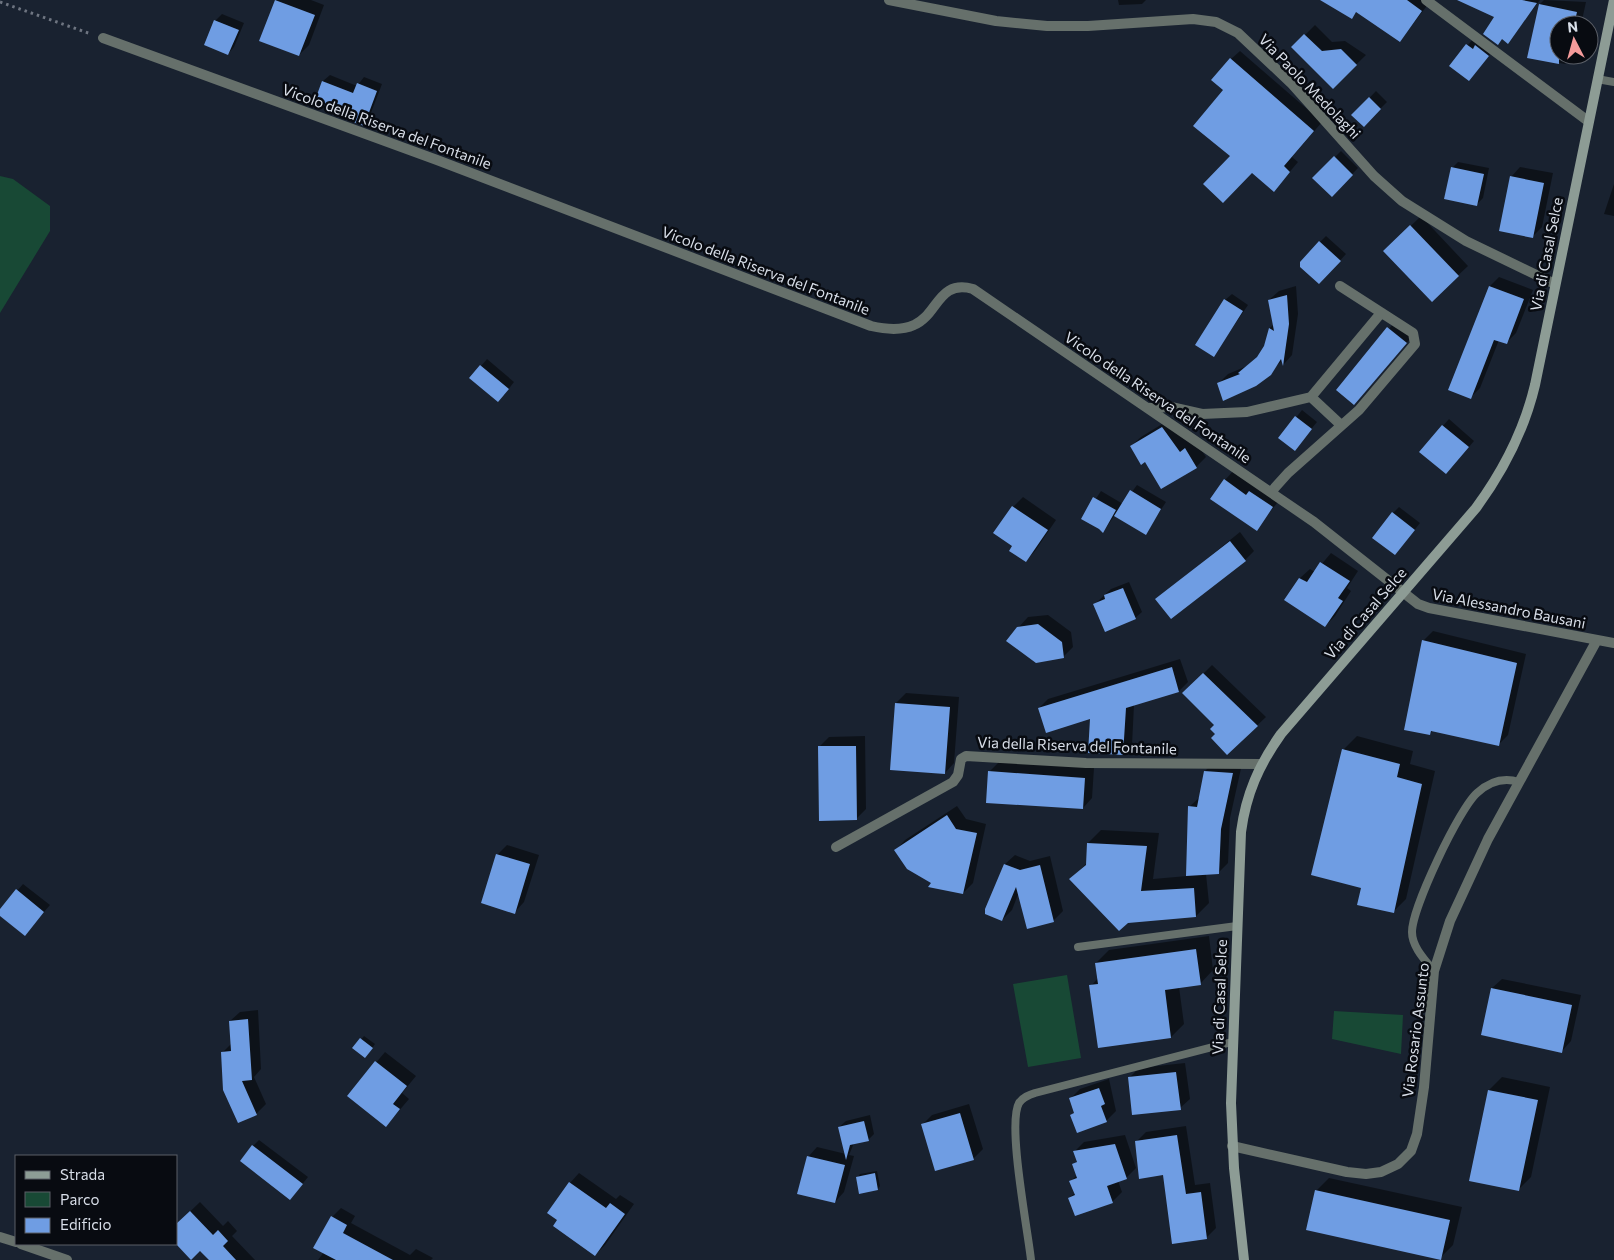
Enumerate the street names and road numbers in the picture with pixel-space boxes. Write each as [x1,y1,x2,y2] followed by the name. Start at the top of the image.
[1255,30,1365,142] street label: Via Paolo Medolaghi
[280,80,494,172] street label: Vicolo della Riserva del Fontanile
[1526,195,1566,312] street label: Via di Casal Selce
[659,222,873,318] street label: Vicolo della Riserva del Fontanile
[1061,328,1255,466] street label: Vicolo della Riserva del Fontanile
[1320,563,1410,663] street label: Via di Casal Selce
[1431,584,1587,632] street label: Via Alessandro Bausani
[977,733,1177,757] street label: Via della Riserva del Fontanile
[1208,939,1230,1055] street label: Via di Casal Selce
[1398,962,1432,1098] street label: Via Rosario Assunto

